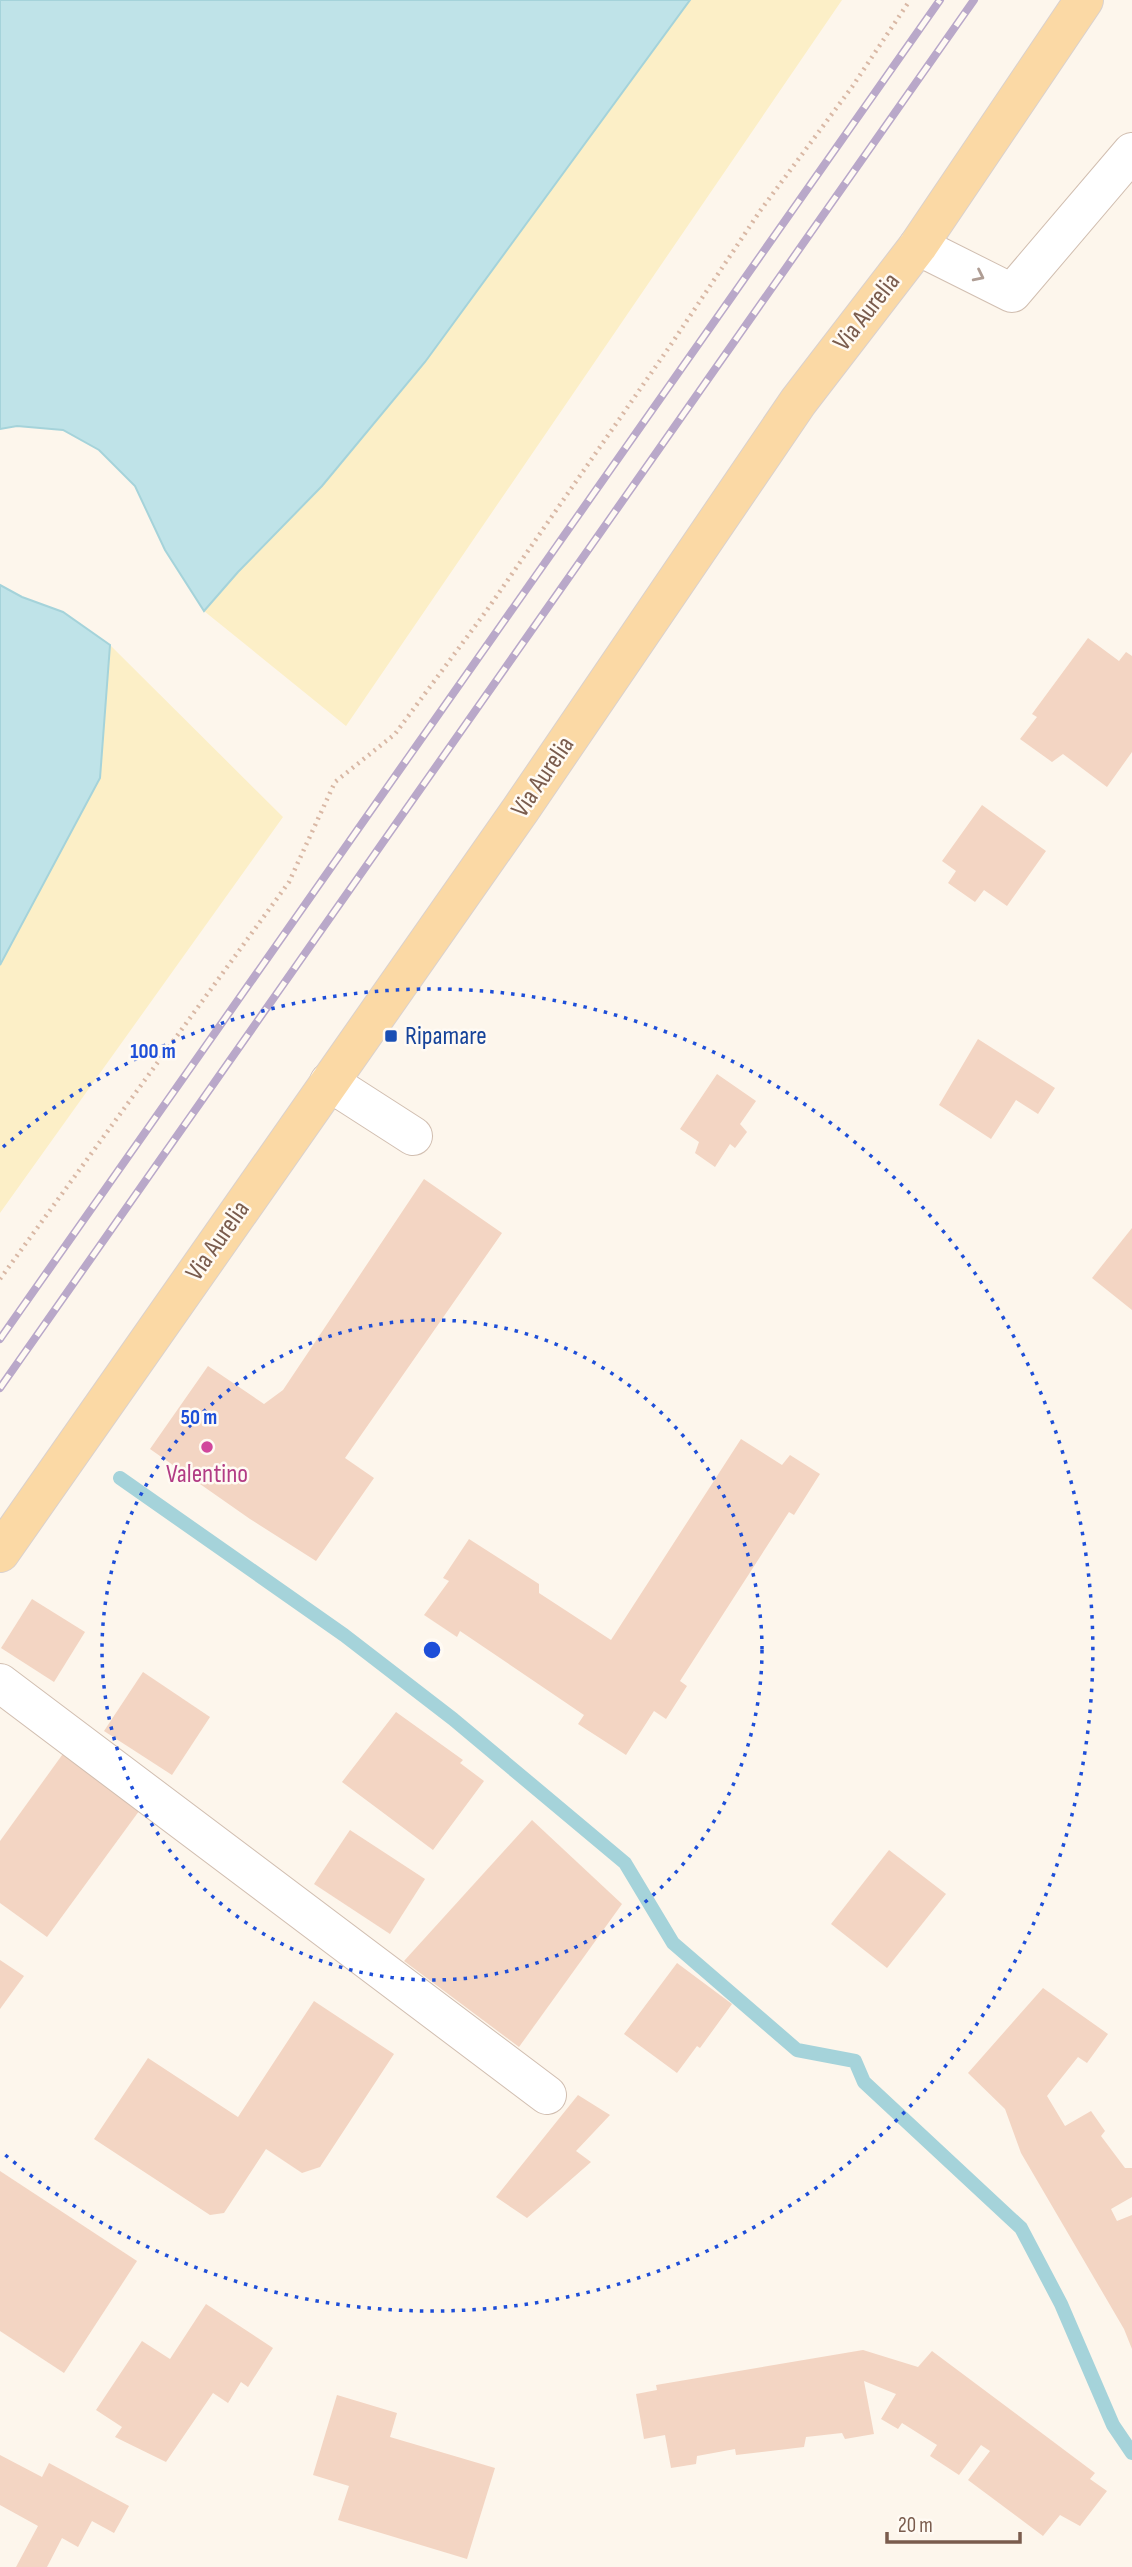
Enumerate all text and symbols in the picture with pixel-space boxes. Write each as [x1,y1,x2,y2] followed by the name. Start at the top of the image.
[827,267,907,357] street label: Via Aurelia
[972,268,984,282] one-way arrow
[505,731,581,823] street label: Via Aurelia
[405,1021,487,1052] place label: Ripamare
[383,1028,399,1044] marker: Ripamare
[130,1039,176,1064] text: 100 m
[179,1195,257,1287] street label: Via Aurelia
[181,1405,217,1430] text: 50 m
[199,1439,215,1455] marker: Valentino
[166,1459,248,1490] place label: Valentino
[420,1638,444,1662] centre of rings
[887,2500,1020,2544] scale bar
[898,2513,933,2538] text: 20 m

